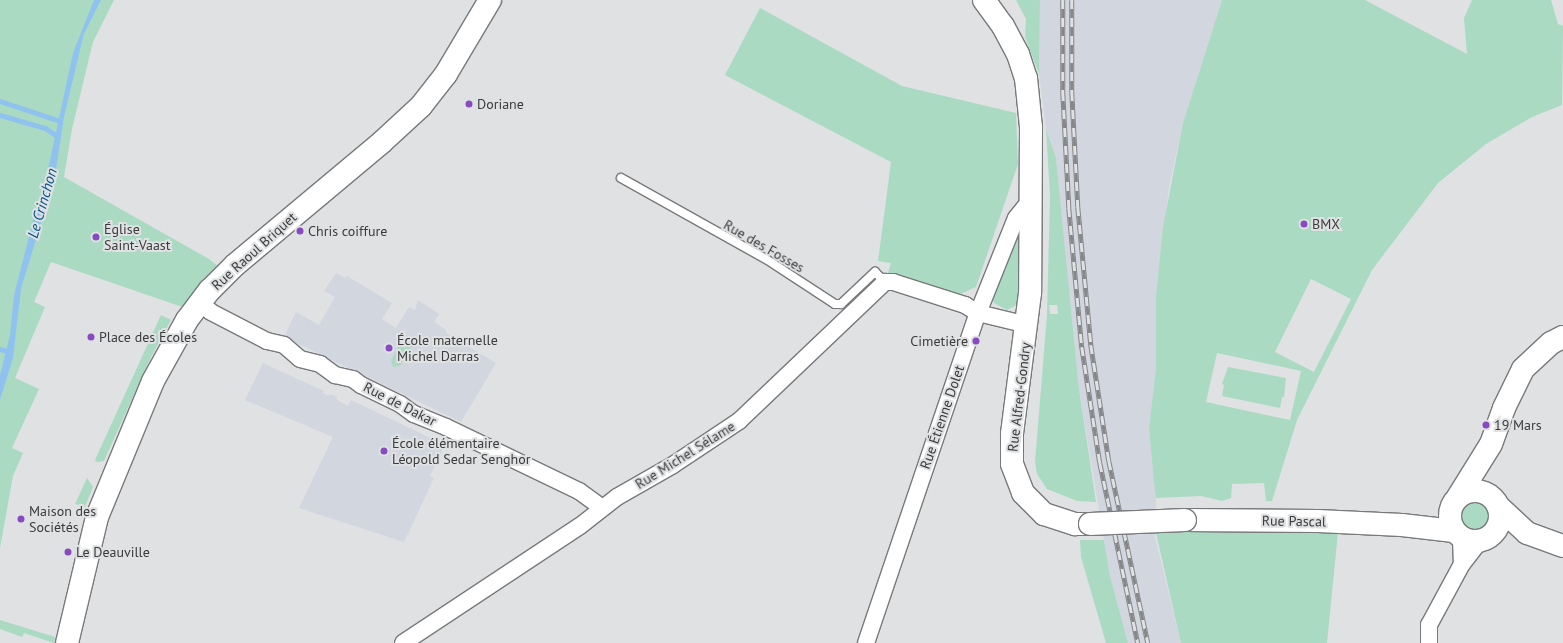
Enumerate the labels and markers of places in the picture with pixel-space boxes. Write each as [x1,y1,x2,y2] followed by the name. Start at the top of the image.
[477,96,524,112] place label: Doriane
[464,99,474,109] marker: Doriane
[1312,216,1340,232] place label: BMX
[1299,219,1309,229] marker: BMX
[104,221,170,254] place label: Église Saint-Vaast
[308,223,387,239] place label: Chris coiffure
[295,226,305,236] marker: Chris coiffure
[91,232,101,242] marker: Église Saint-Vaast
[99,329,197,345] place label: Place des Écoles
[86,332,96,342] marker: Place des Écoles
[397,332,498,364] place label: École maternelle Michel Darras
[910,333,968,349] place label: Cimetière
[971,336,981,346] marker: Cimetière
[384,343,394,353] marker: École maternelle Michel Darras
[1494,417,1542,433] place label: 19 Mars
[1481,420,1491,430] marker: 19 Mars
[392,435,530,468] place label: École élémentaire Léopold Sedar Senghor
[379,446,389,456] marker: École élémentaire Léopold Sedar Senghor
[29,503,96,536] place label: Maison des Sociétés
[16,514,26,524] marker: Maison des Sociétés
[76,544,150,560] place label: Le Deauville
[63,547,73,557] marker: Le Deauville

